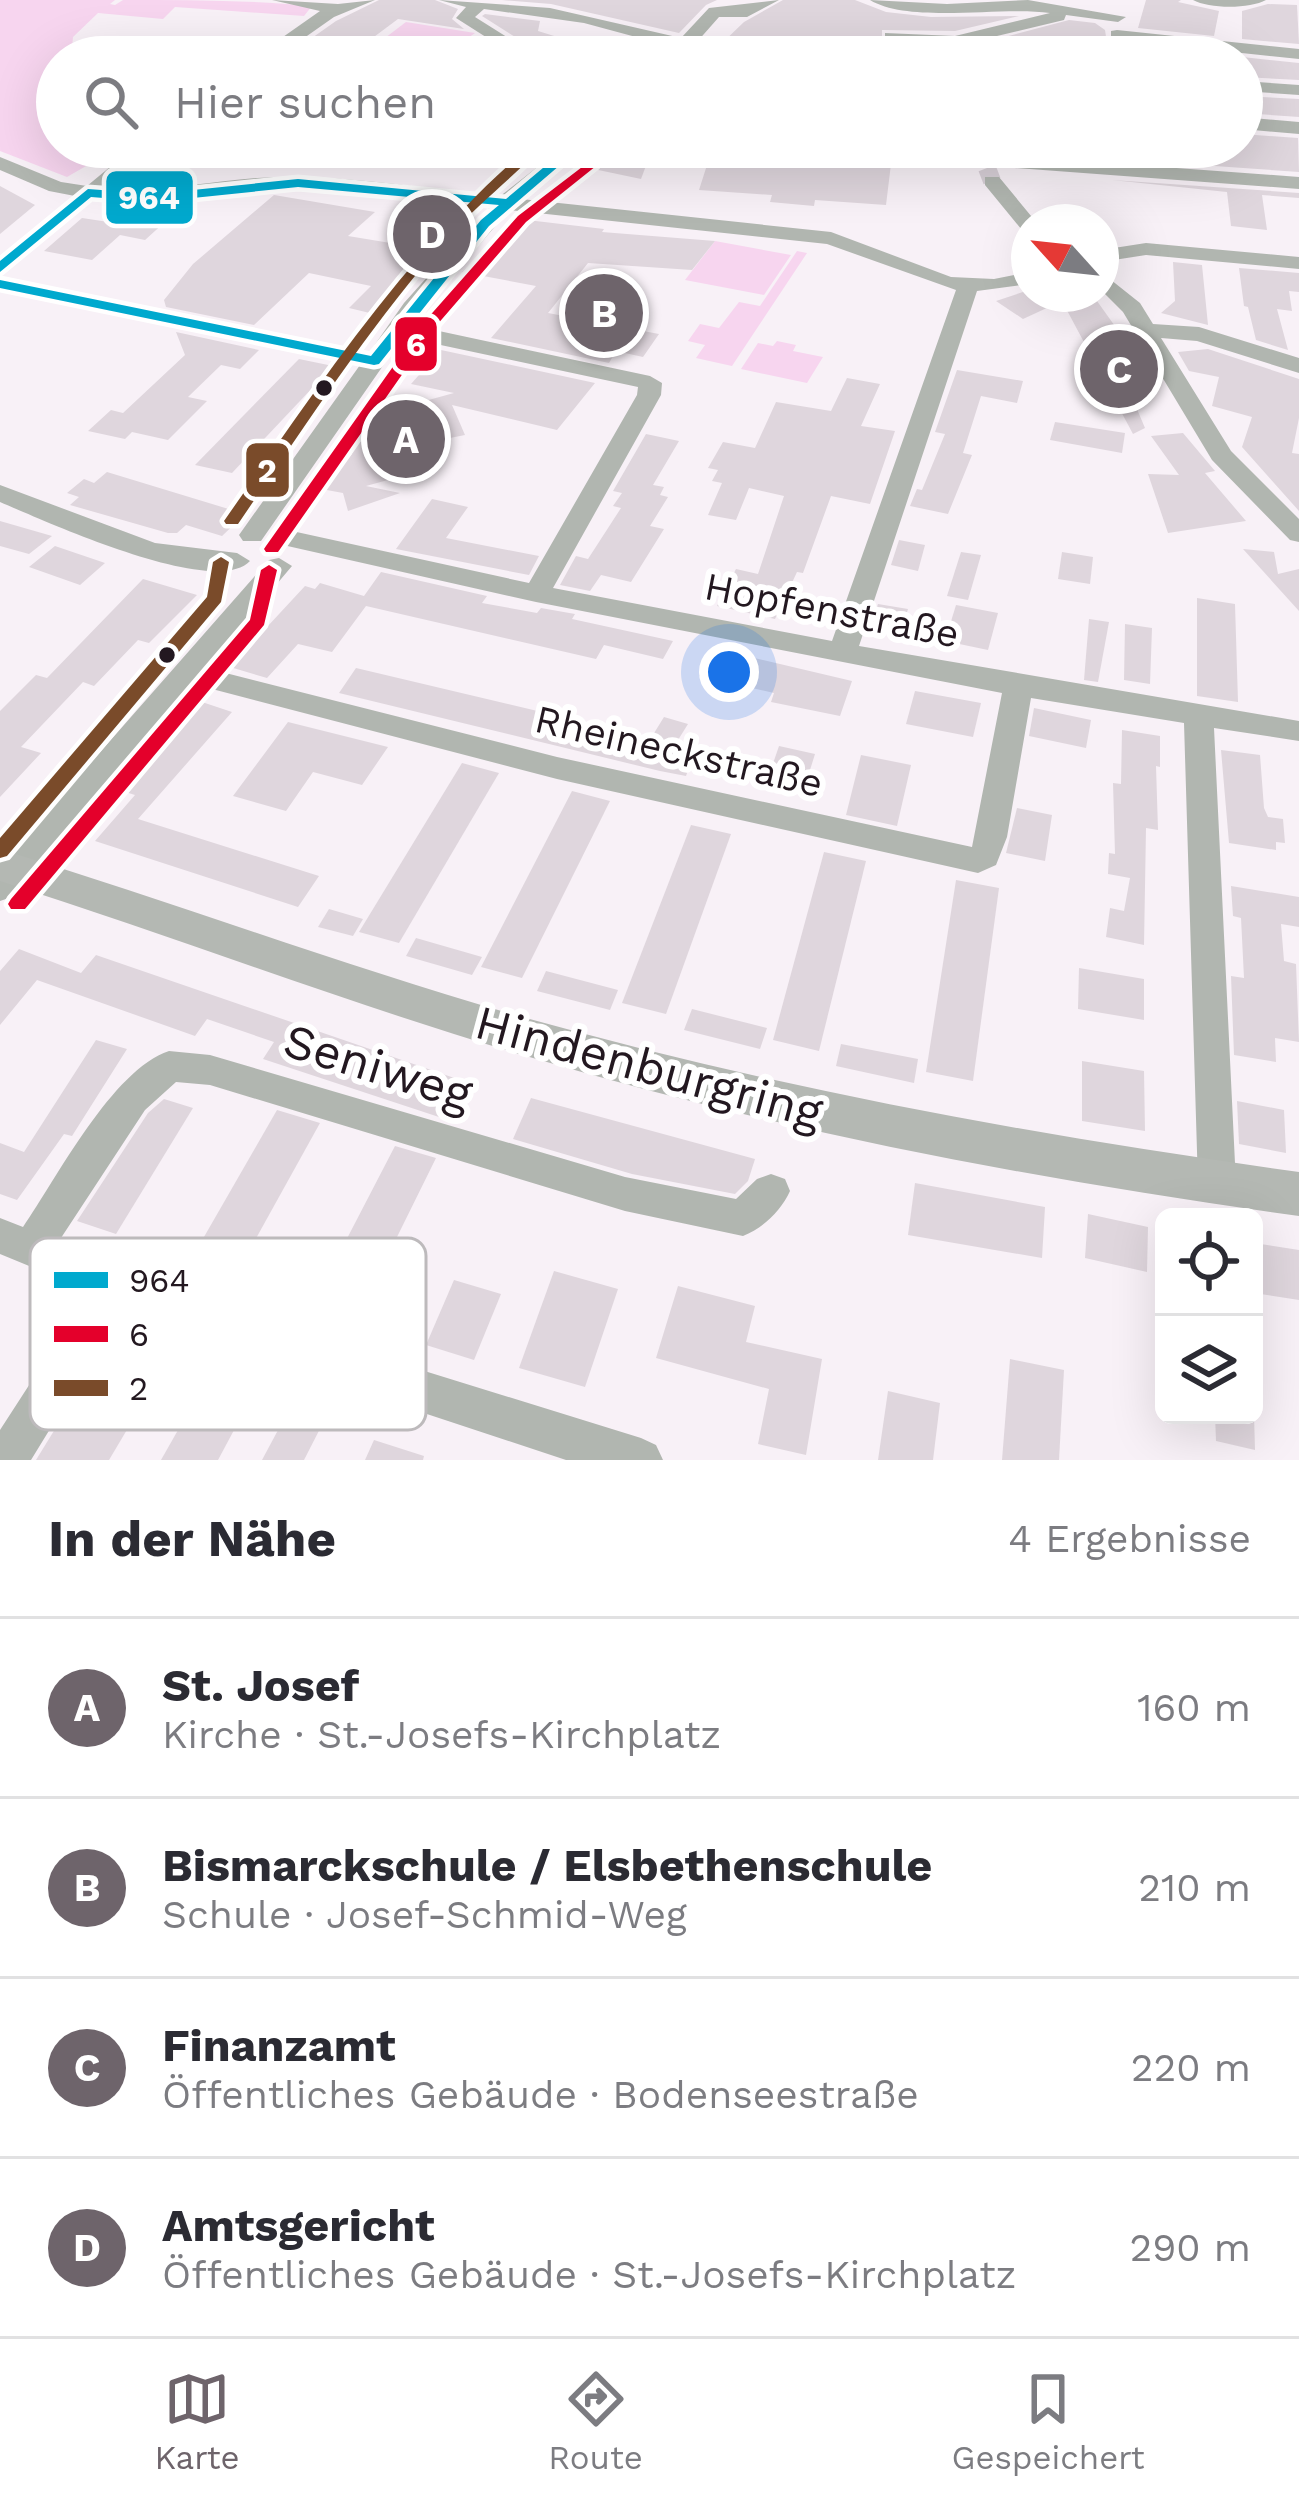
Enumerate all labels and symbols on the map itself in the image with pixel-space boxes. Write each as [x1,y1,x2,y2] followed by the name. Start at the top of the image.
[104,169,195,226] line badge: 964
[118,178,180,217] text: 964
[393,189,471,279] pin: D
[1011,204,1119,312] north arrow
[565,268,643,358] pin: B
[393,315,439,373] line badge: 6
[1080,324,1158,414] pin: C
[406,325,426,364] text: 6
[313,377,335,399] unlabelled marker
[367,394,445,484] pin: A
[244,441,291,499] line badge: 2
[257,451,277,490] text: 2
[701,563,963,657] street label: Hopfenstraße
[699,642,759,702] your location
[156,644,178,666] unlabelled marker
[531,696,827,806] street label: Rheineckstraße
[469,993,829,1141] street label: Hindenburgring
[277,1011,479,1123] street label: Seniweg
[30,1238,426,1430] legend
[129,1261,190,1300] text: 964
[129,1315,149,1354] text: 6
[129,1369,148,1408] text: 2

